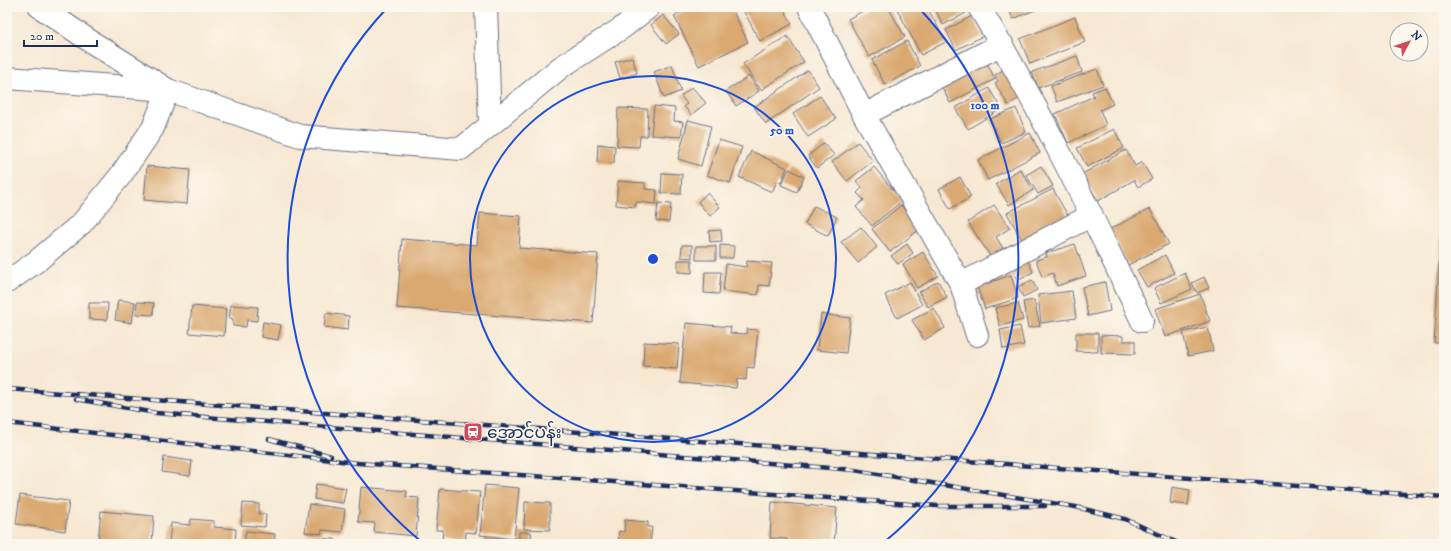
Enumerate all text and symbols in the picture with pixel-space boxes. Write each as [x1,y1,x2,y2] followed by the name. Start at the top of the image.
[24,22,97,48] scale bar
[1389,22,1429,62] north arrow
[1408,28,1424,44] text: N
[30,29,54,44] text: 20 m
[971,98,999,113] text: 100 m
[769,123,794,138] text: 50 m
[646,252,660,266] centre of rings
[462,421,484,443] station icon: အောင်ပန်း
[487,421,562,446] place label: အောင်ပန်း

